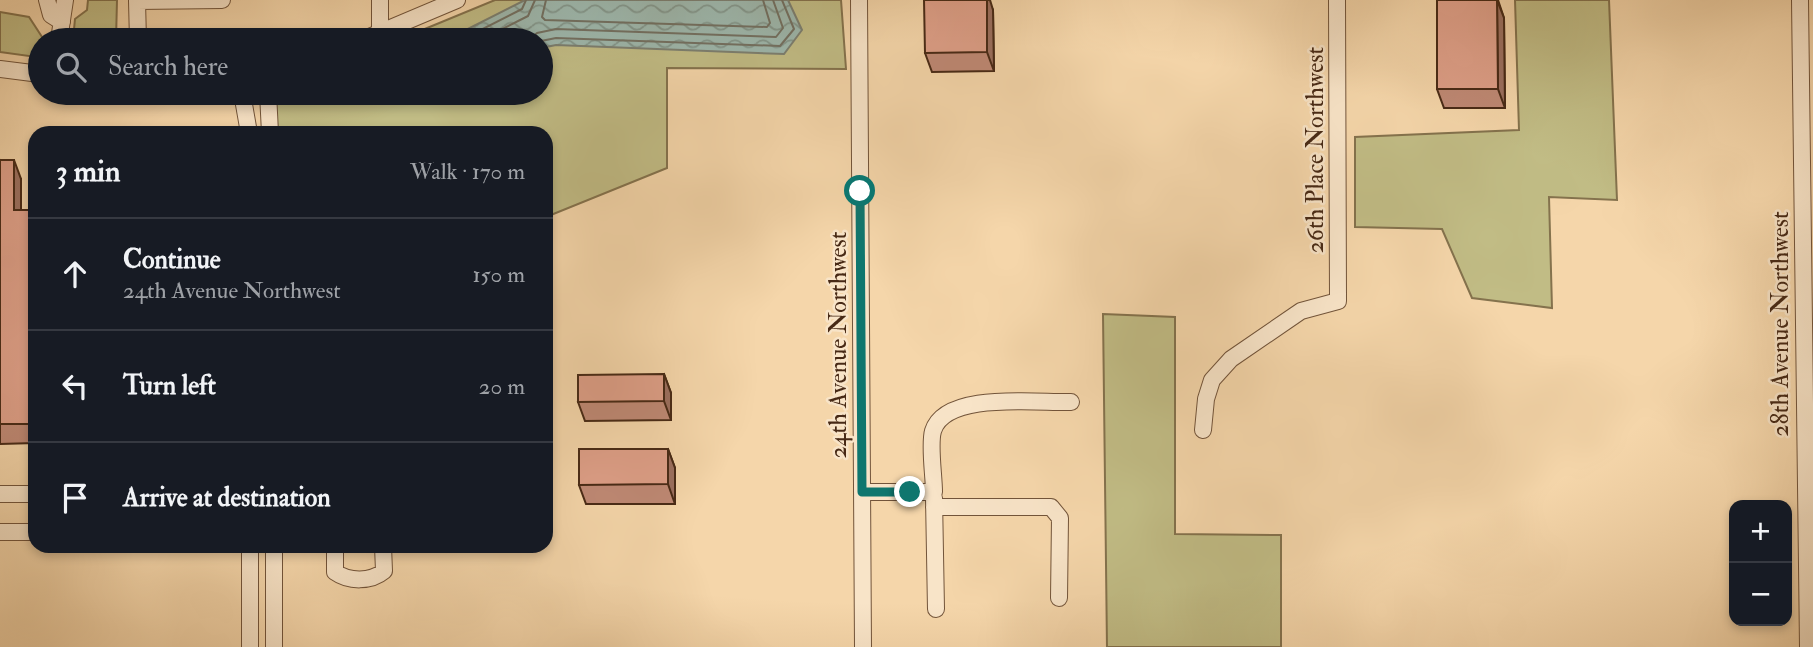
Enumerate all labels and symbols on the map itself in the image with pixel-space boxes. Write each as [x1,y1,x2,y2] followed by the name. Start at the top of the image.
[1300,46,1331,253] street label: 26th Place Northwest
[844,175,875,206] route start
[1765,211,1796,437] street label: 28th Avenue Northwest
[823,231,854,459] street label: 24th Avenue Northwest
[894,476,925,507] route end

